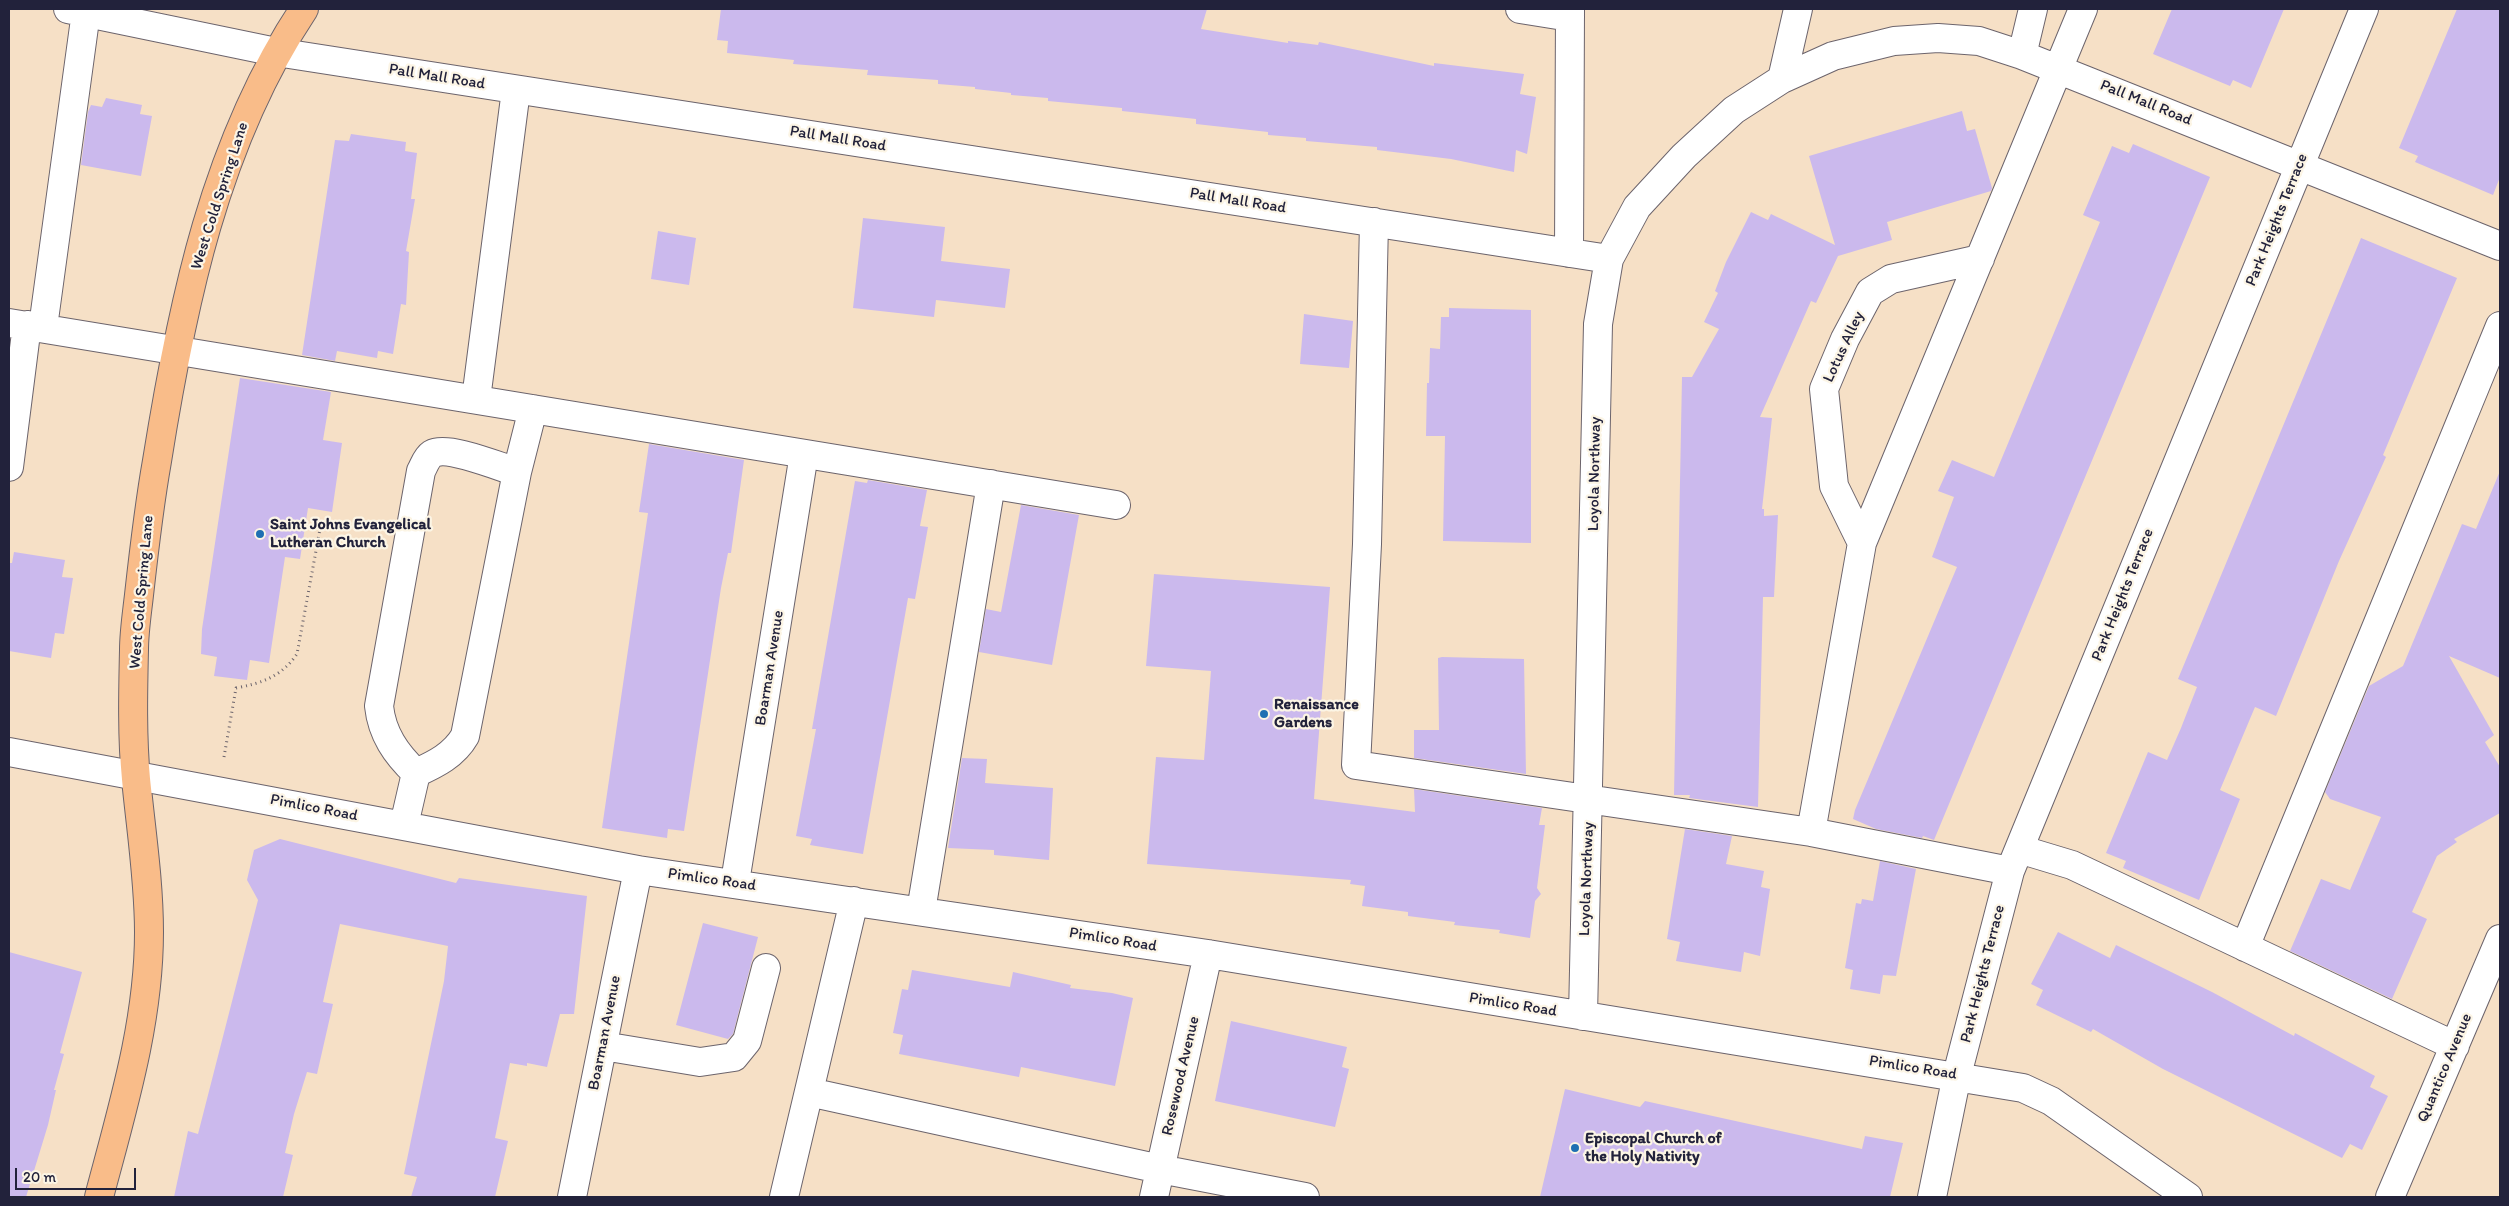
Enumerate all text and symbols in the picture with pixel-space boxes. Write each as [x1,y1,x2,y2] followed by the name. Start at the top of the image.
[387,60,487,94] street label: Pall Mall Road
[2097,76,2195,130] street label: Pall Mall Road
[187,120,253,272] street label: West Cold Spring Lane
[788,122,888,156] street label: Pall Mall Road
[2242,151,2312,289] street label: Park Heights Terrace
[1188,184,1288,218] street label: Pall Mall Road
[1819,308,1869,386] street label: Lotus Alley
[1584,417,1606,531] street label: Loyola Northway
[126,514,158,670] street label: West Cold Spring Lane
[270,515,431,553] place label: Saint Johns Evangelical Lutheran Church
[2088,526,2158,664] street label: Park Heights Terrace
[254,528,266,540] marker: Saint Johns Evangelical Lutheran Church
[751,609,789,727] street label: Boarman Avenue
[1274,695,1359,733] place label: Renaissance Gardens
[1258,708,1270,720] marker: Renaissance Gardens
[268,790,360,826] street label: Pimlico Road
[1575,821,1599,937] street label: Loyola Northway
[667,864,757,896] street label: Pimlico Road
[1957,903,2009,1045] street label: Park Heights Terrace
[1068,924,1158,956] street label: Pimlico Road
[584,974,626,1092] street label: Boarman Avenue
[1468,989,1558,1021] street label: Pimlico Road
[2413,1011,2477,1125] street label: Quantico Avenue
[1158,1014,1204,1138] street label: Rosewood Avenue
[1868,1052,1958,1084] street label: Pimlico Road
[1585,1129,1722,1167] place label: Episcopal Church of the Holy Nativity
[1569,1142,1581,1154] marker: Episcopal Church of the Holy Nativity
[18,1158,139,1190] scale bar
[23,1168,56,1186] text: 20 m

